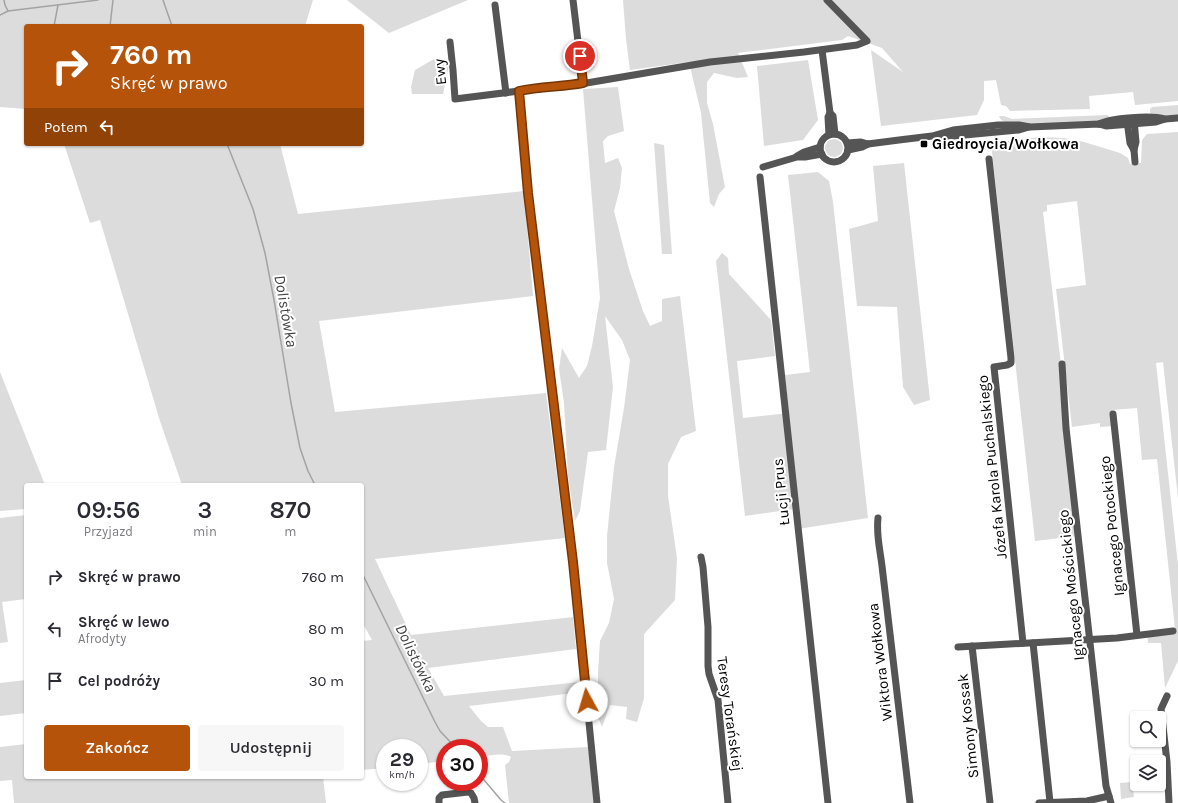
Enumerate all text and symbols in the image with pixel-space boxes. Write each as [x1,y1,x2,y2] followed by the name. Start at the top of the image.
[110,38,192,71] text: 760 m
[563,39,597,73] pin
[44,40,96,92] icon: right
[569,45,591,67] icon: arrive
[430,58,450,86] street label: Ewy
[110,72,227,94] text: Skręć w prawo
[96,116,118,138] icon: left
[44,118,88,136] text: Potem
[932,135,1079,153] place label: Giedroycia/Wołkowa
[919,139,929,149] marker: Giedroycia/Wołkowa
[270,273,302,349] water label: Dolistówka
[973,374,1011,560] street label: Józefa Karola Puchalskiego
[1096,455,1128,597] street label: Ignacego Potockiego
[769,458,793,526] street label: Łucji Prus
[77,496,140,524] text: 09:56
[198,496,212,524] text: 3
[269,496,311,524] text: 870
[1054,509,1088,661] street label: Ignacego Mościckiego
[84,524,133,539] text: Przyjazd
[193,524,217,539] text: min
[284,524,296,539] text: m
[44,566,66,588] icon: right
[78,568,181,586] text: Skręć w prawo
[302,568,344,586] text: 760 m
[864,602,896,722] street label: Wiktora Wołkowa
[78,613,170,631] text: Skręć w lewo
[44,618,66,640] icon: left
[308,620,344,638] text: 80 m
[391,621,441,695] water label: Dolistówka
[78,631,126,646] text: Afrodyty
[713,655,747,773] street label: Teresy Torańskiej
[44,670,66,692] icon: arrive
[78,672,160,690] text: Cel podróży
[309,672,344,690] text: 30 m
[954,673,982,779] street label: Simony Kossak
[566,680,608,722] position arrow
[1130,711,1166,791] map controls
[1130,711,1166,747] button: search
[44,725,190,771] button: Zakończ
[198,725,344,771] button: Udostępnij
[436,739,488,791] speed limit sign: 30
[390,748,414,771] text: 29
[1130,755,1166,791] button: layers
[389,769,415,781] text: km/h

